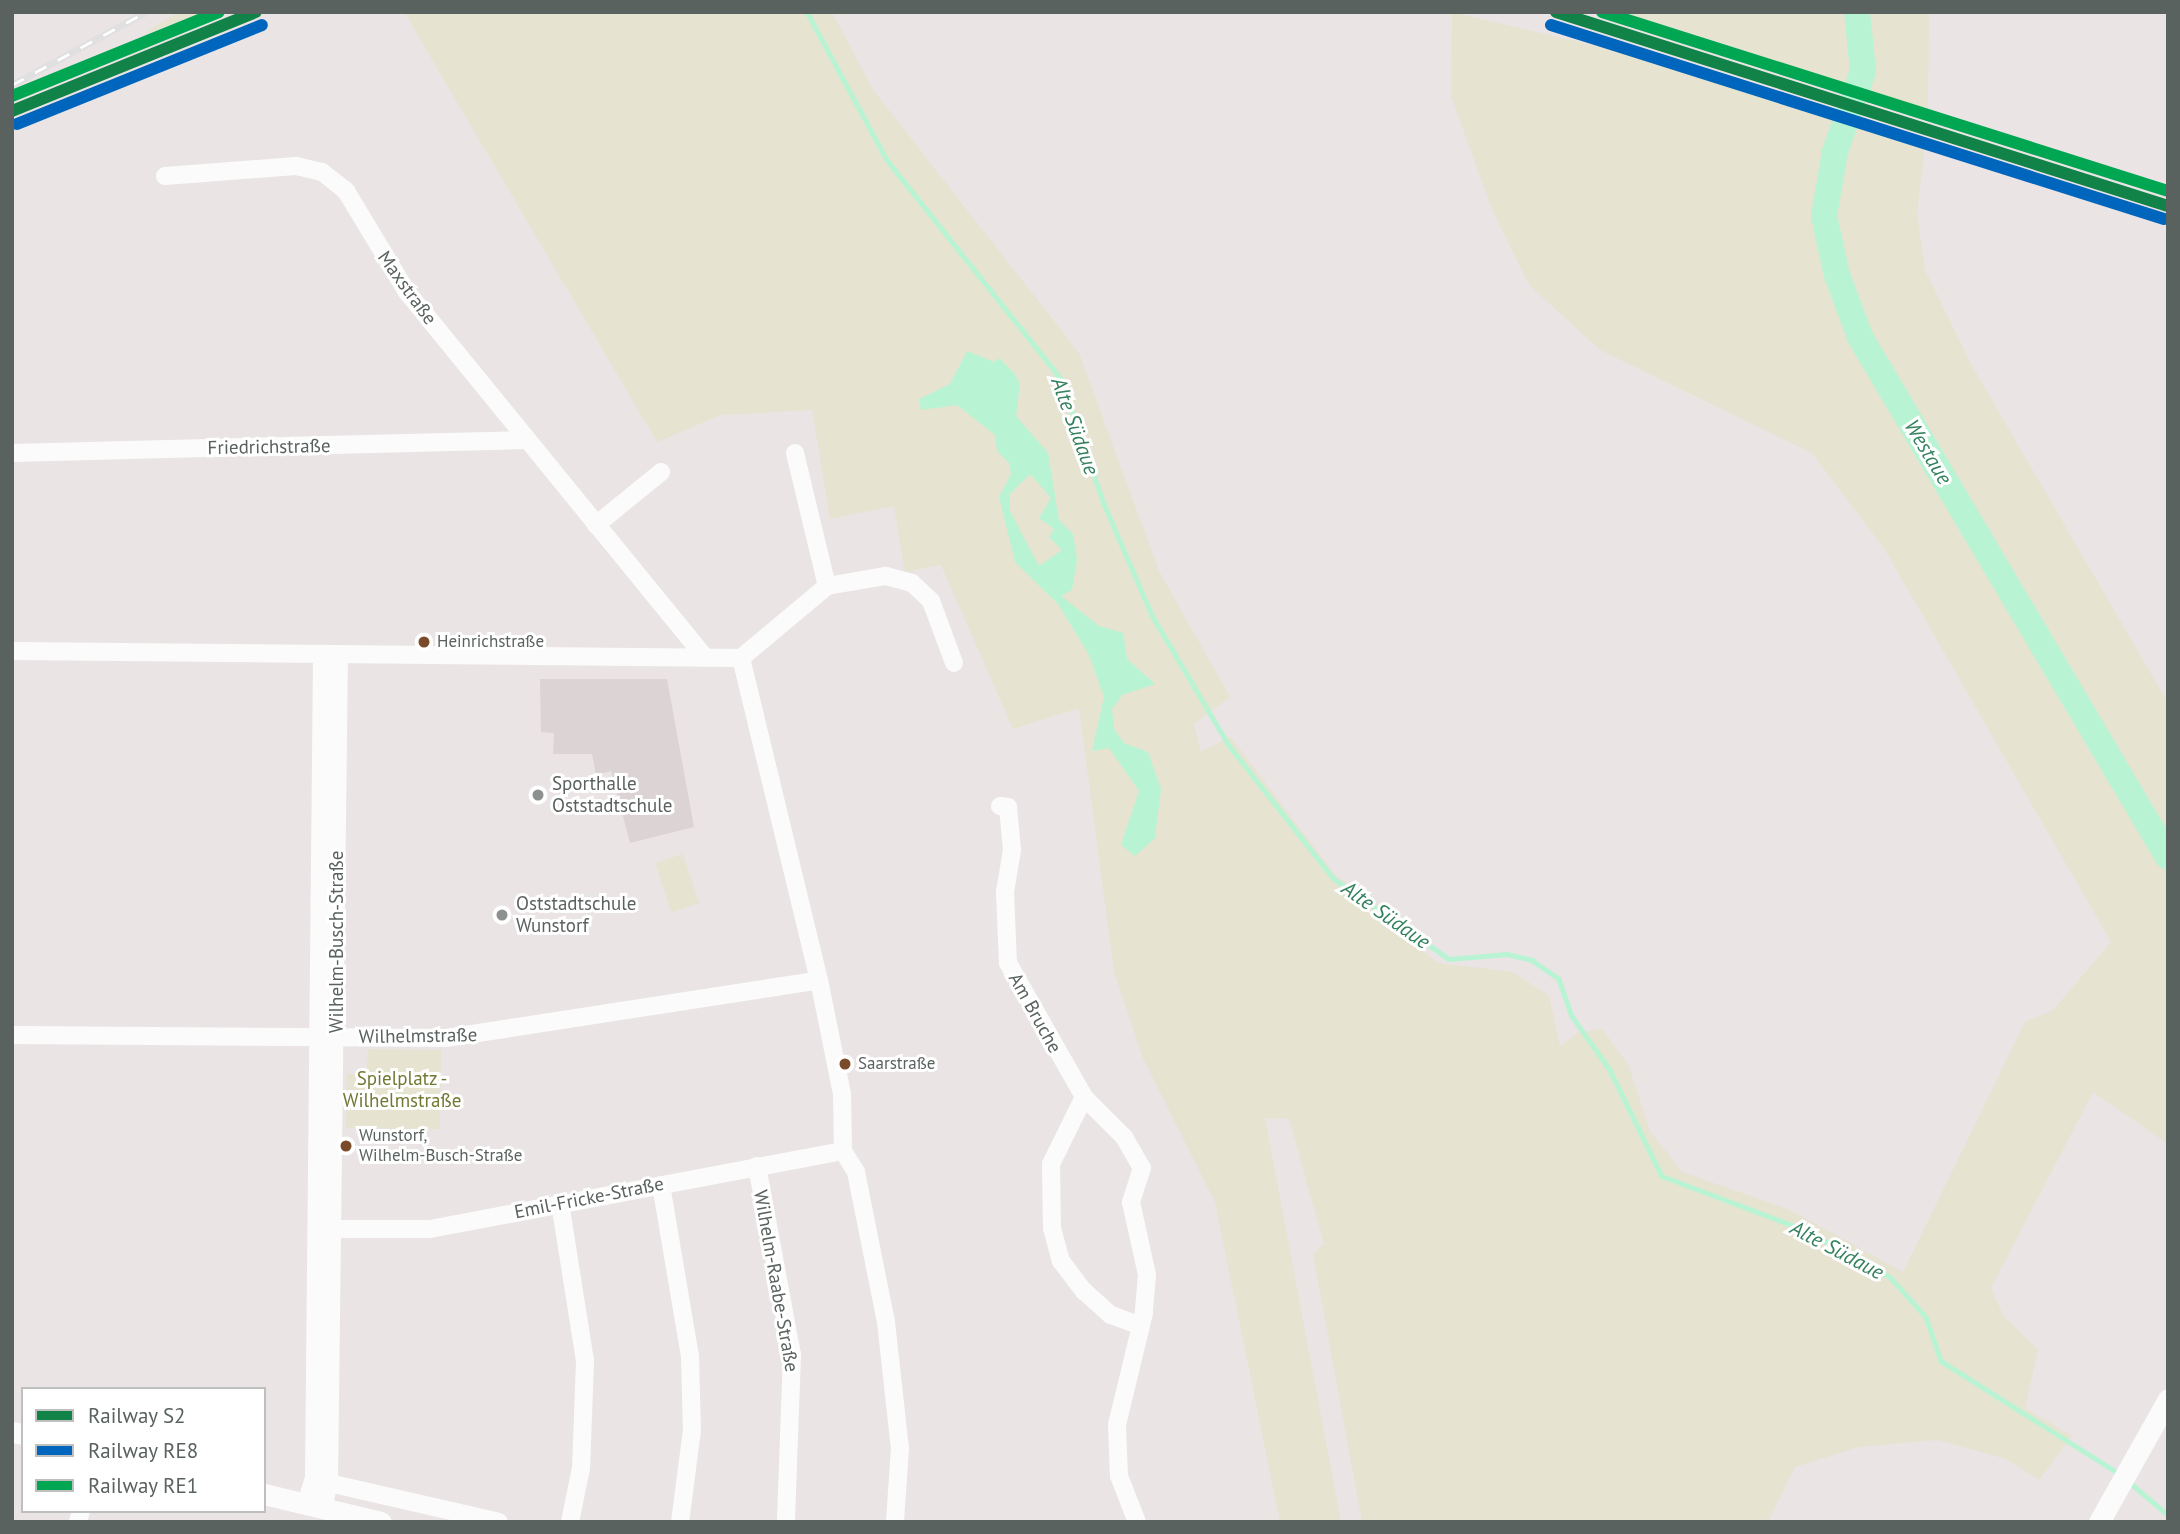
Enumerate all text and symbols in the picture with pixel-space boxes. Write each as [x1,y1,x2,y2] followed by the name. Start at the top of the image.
[373,247,441,329] street label: Maxstraße
[1046,374,1104,478] water label: Alte Südaue
[1899,415,1957,489] water label: Westaue
[207,435,331,459] street label: Friedrichstraße
[437,632,544,652] place label: Heinrichstraße
[417,635,431,649] marker: Heinrichstraße
[552,773,672,817] place label: Sporthalle Oststadtschule
[530,787,546,803] marker: Sporthalle Oststadtschule
[326,851,348,1033] street label: Wilhelm-Busch-Straße
[1337,875,1435,955] water label: Alte Südaue
[516,893,636,937] place label: Oststadtschule Wunstorf
[494,907,510,923] marker: Oststadtschule Wunstorf
[1004,969,1066,1057] street label: Am Bruche
[359,1024,477,1048] street label: Wilhelmstraße
[858,1054,936,1074] place label: Saarstraße
[838,1057,852,1071] marker: Saarstraße
[343,1068,461,1112] park label: Spielplatz - Wilhelmstraße
[359,1126,522,1166] place label: Wunstorf, Wilhelm-Busch-Straße
[339,1139,353,1153] marker: Wunstorf, Wilhelm-Busch-Straße
[512,1172,666,1224] street label: Emil-Fricke-Straße
[749,1188,803,1374] street label: Wilhelm-Raabe-Straße
[1786,1215,1888,1285] water label: Alte Südaue
[21,1387,266,1513] legend
[88,1402,186,1429] text: Railway S2
[88,1437,198,1464] text: Railway RE8
[88,1472,198,1499] text: Railway RE1

